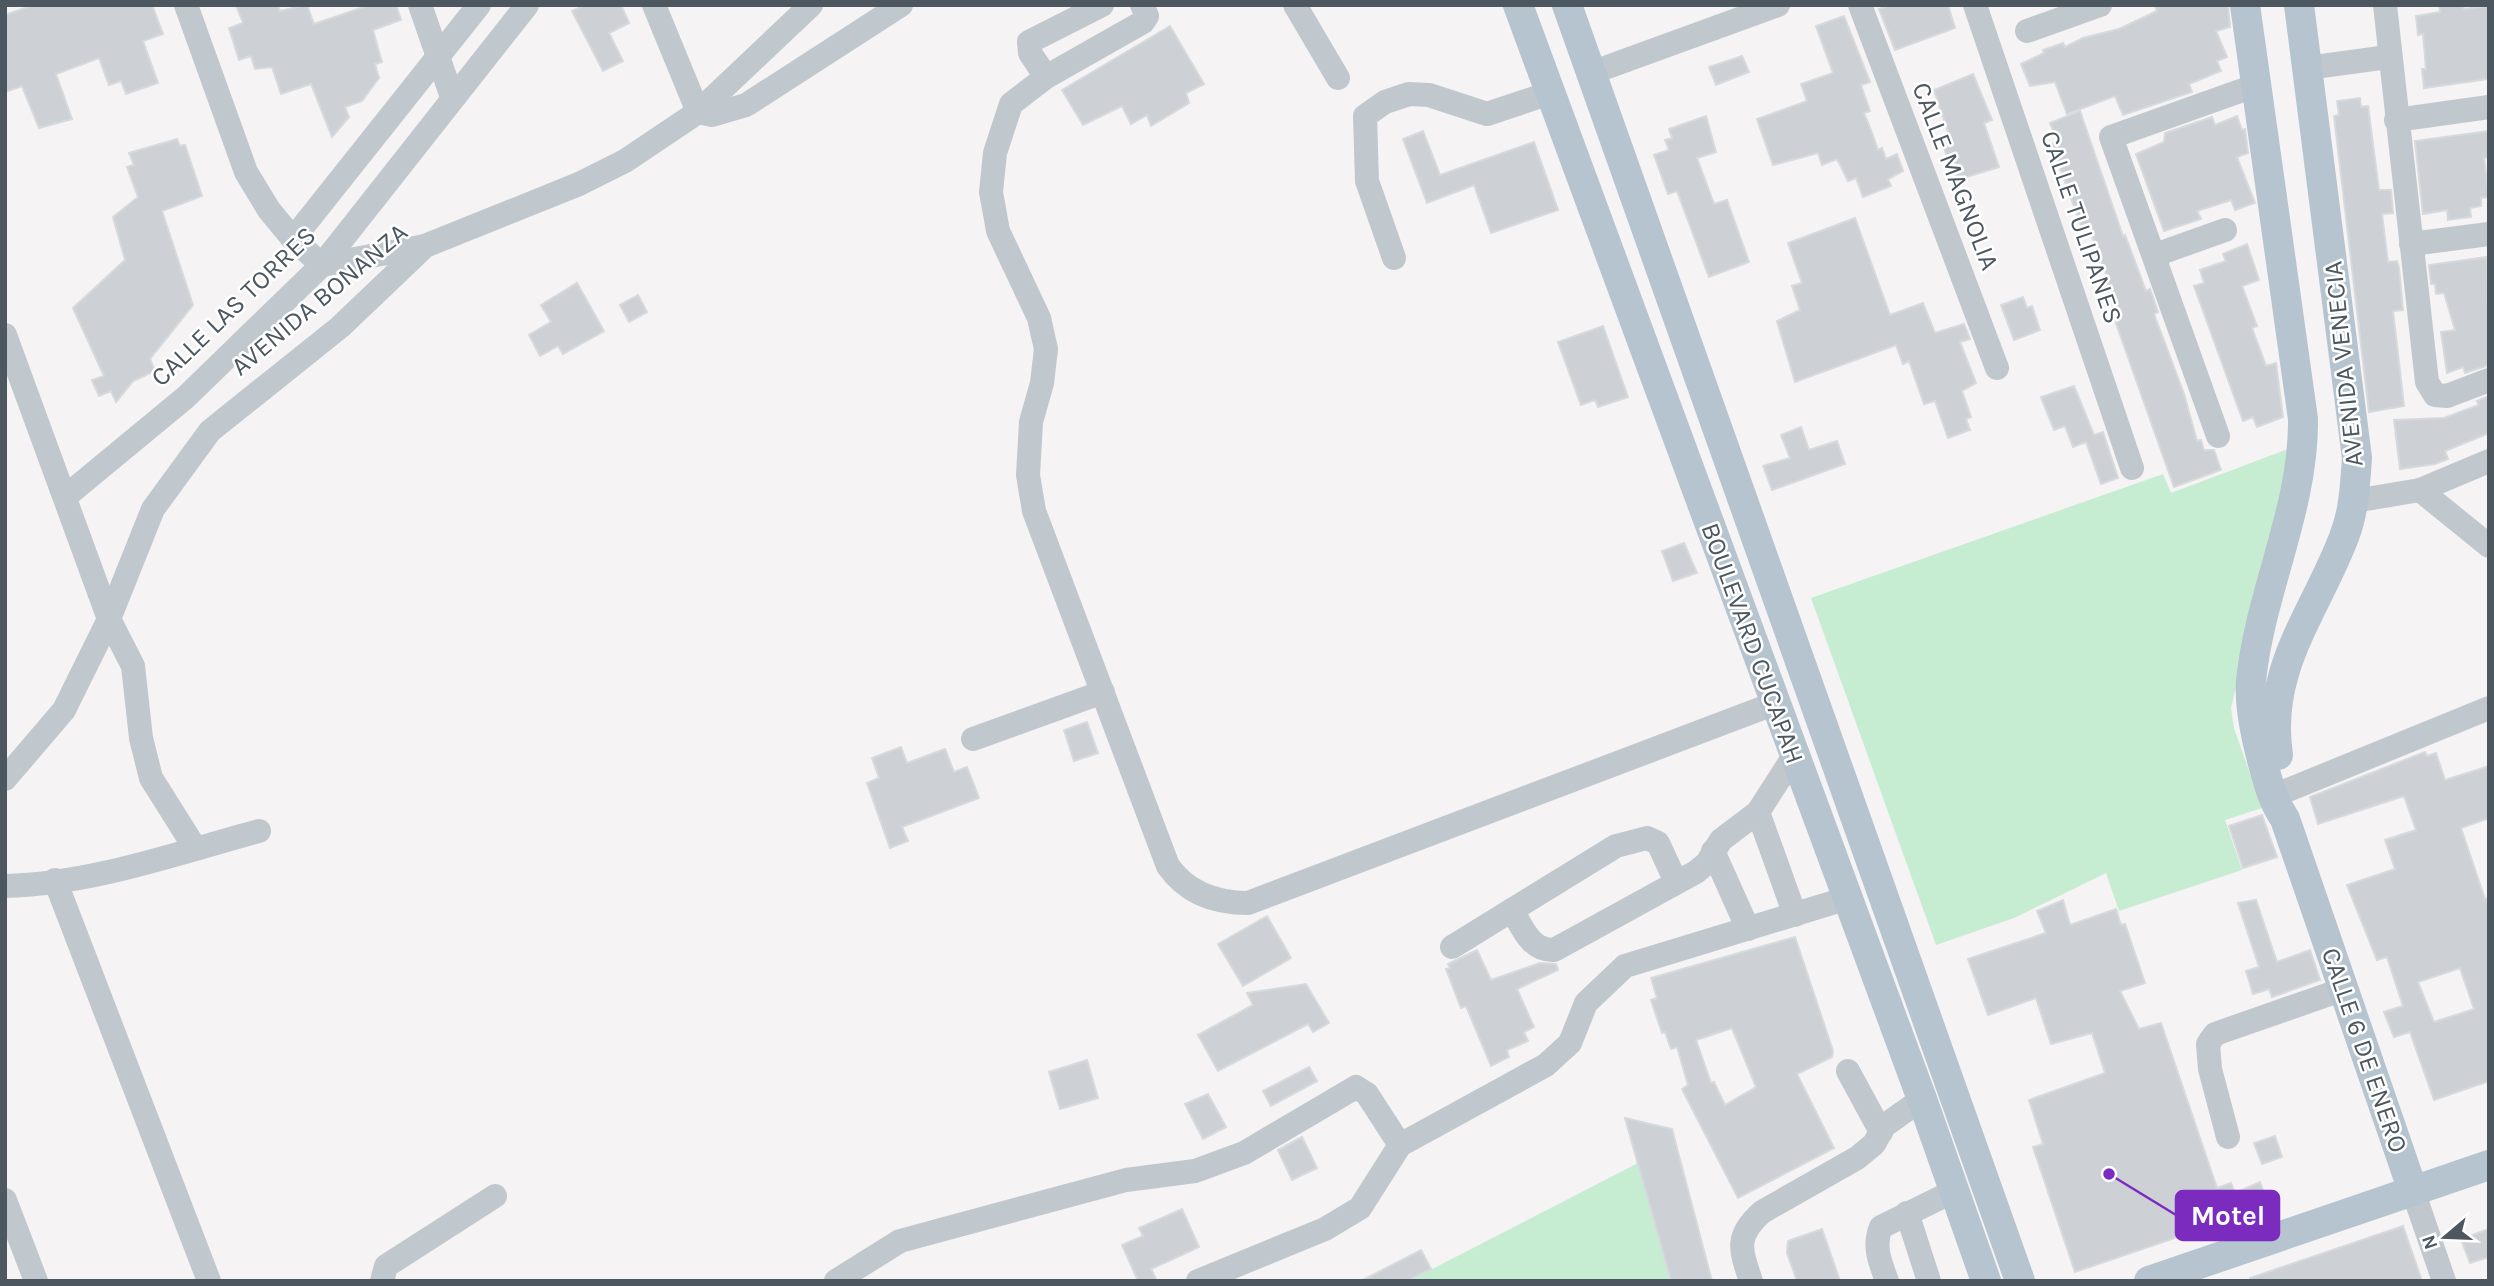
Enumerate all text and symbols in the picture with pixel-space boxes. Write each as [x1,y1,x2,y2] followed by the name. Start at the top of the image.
[1905,78,2006,274] street label: CALLE MAGNOLIA
[2034,127,2129,328] street label: CALLE TULIPANES
[225,217,414,382] street label: AVENIDA BONANZA
[145,220,322,393] street label: CALLE LAS TORRES
[2317,260,2370,468] street label: AVENIDA VENECIA
[1694,518,1811,768] street label: BOULEVARD CUCAPAH
[2315,944,2414,1157] street label: CALLE 6 DE ENERO
[2176,1191,2279,1240] callout: Motel
[2191,1199,2265,1232] text: Motel
[2410,1202,2480,1272] north arrow
[2417,1232,2442,1252] text: N

